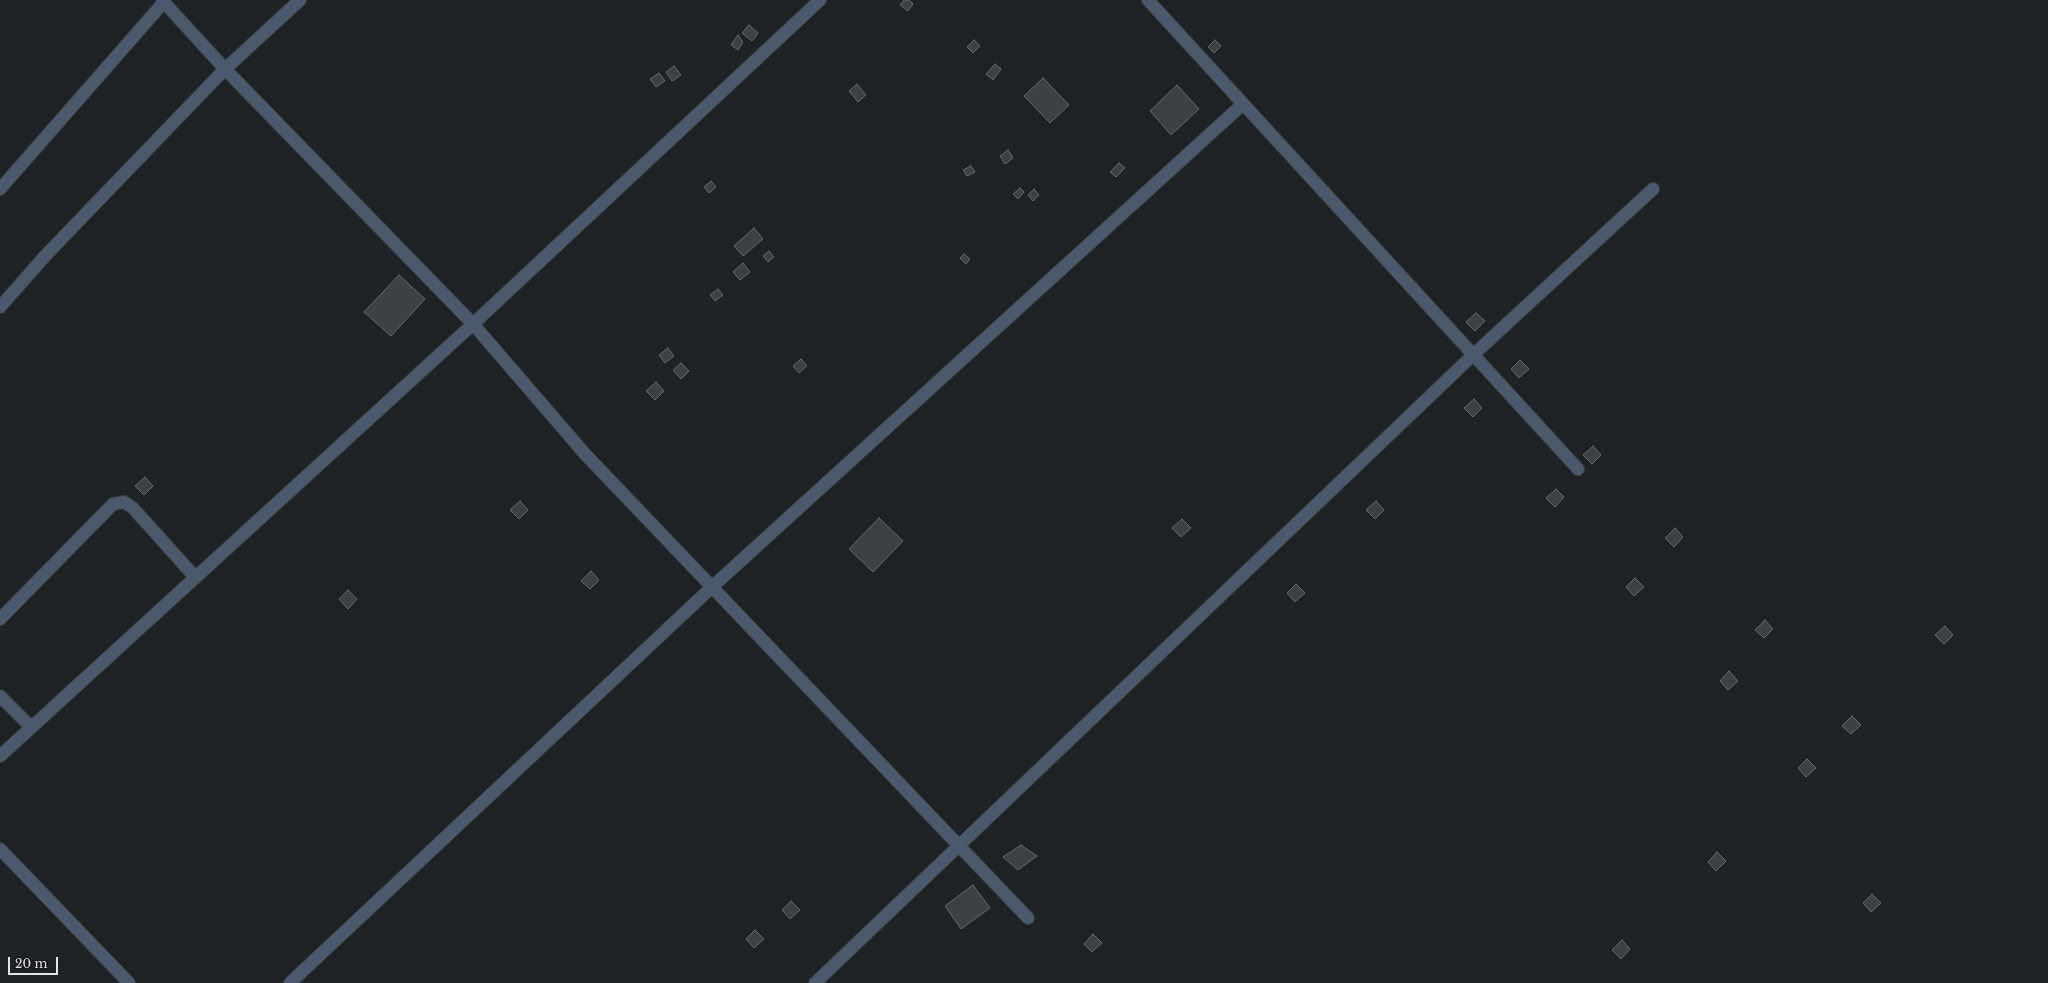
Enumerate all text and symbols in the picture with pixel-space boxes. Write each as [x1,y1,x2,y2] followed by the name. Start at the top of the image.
[10,949,60,975] scale bar
[15,956,47,971] text: 20 m

